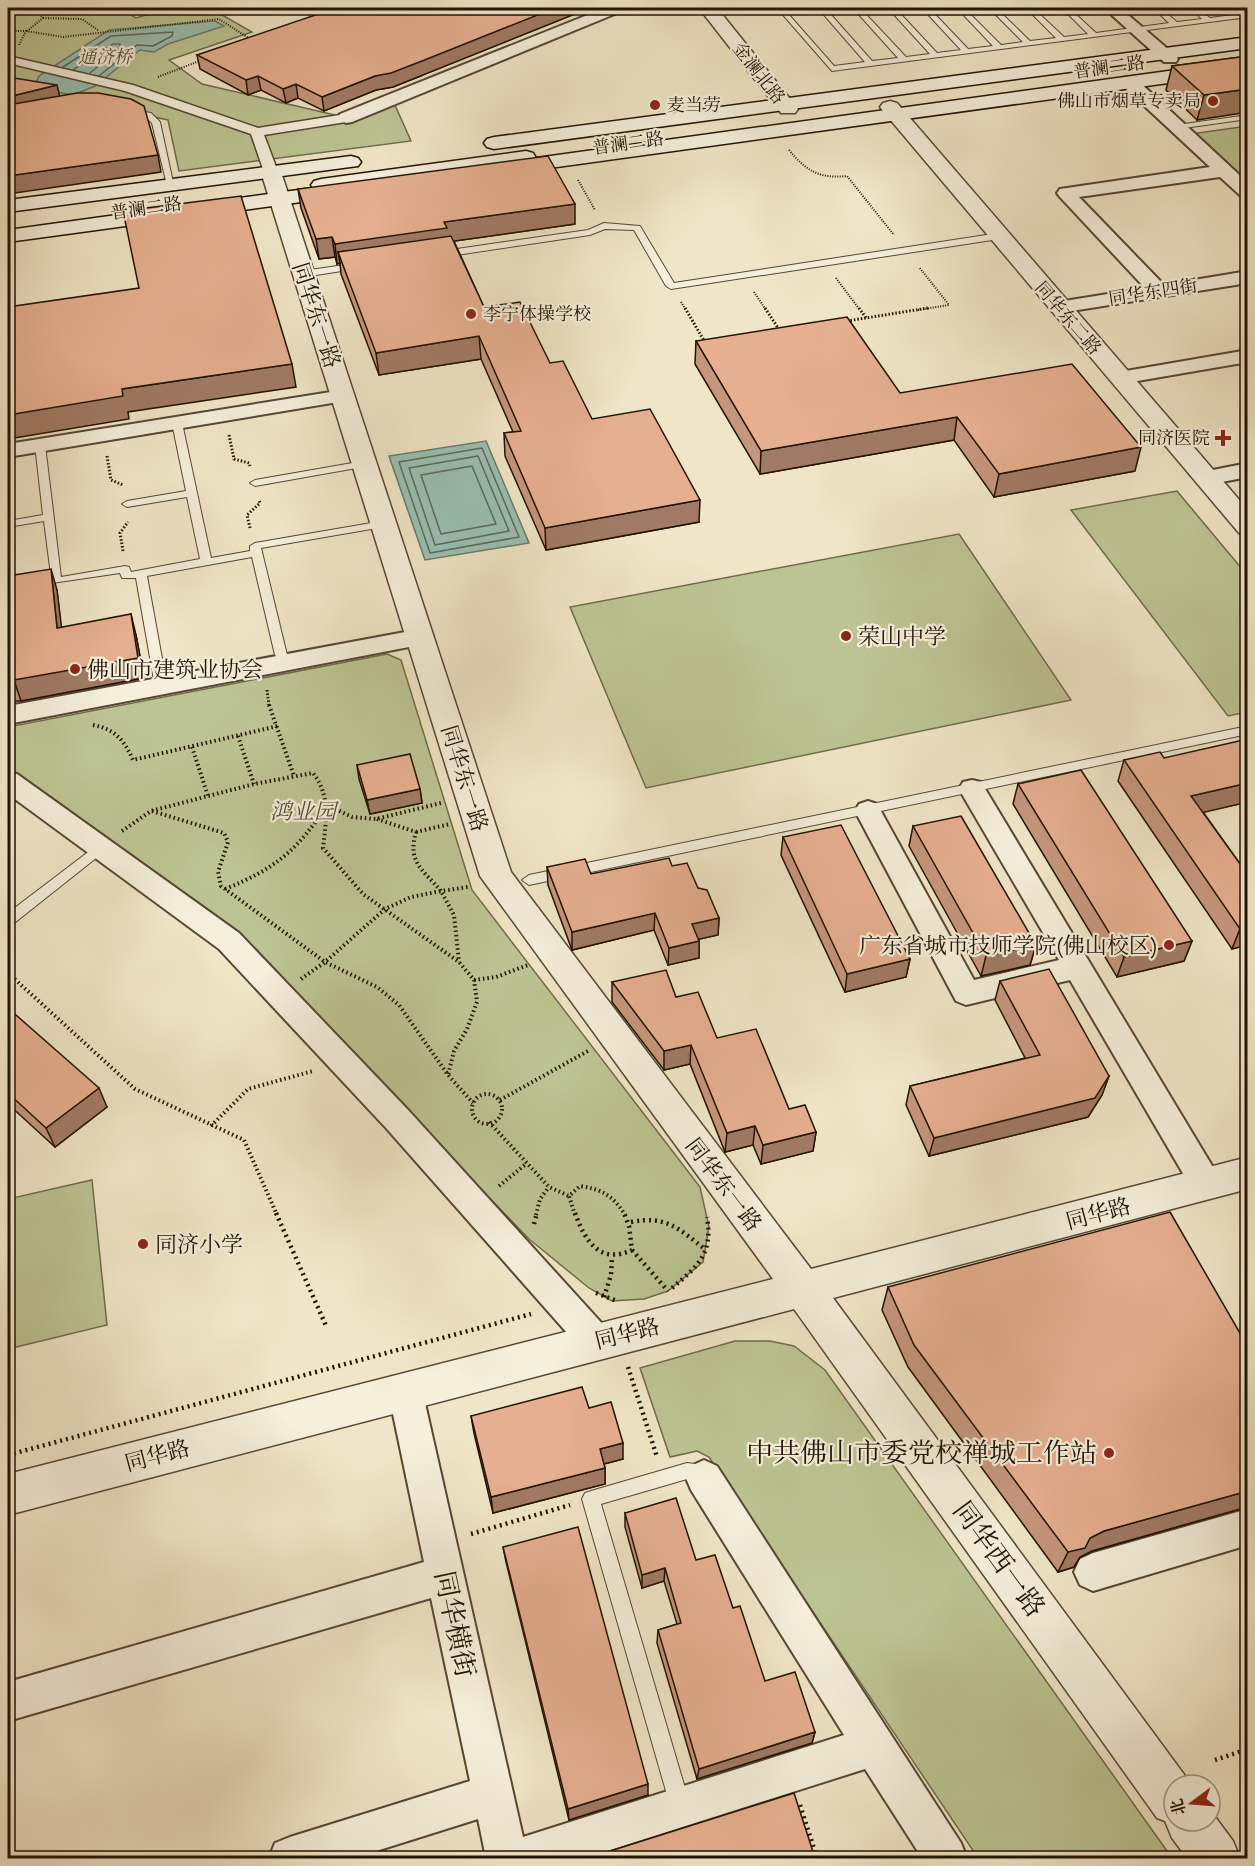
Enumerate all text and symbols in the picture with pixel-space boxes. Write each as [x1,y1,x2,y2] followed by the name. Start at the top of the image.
[728,38,790,108] street label: 金澜北路
[78,46,134,68] park label: 通济桥
[1072,51,1146,83] street label: 普澜二路
[1057,90,1201,112] place label: 佛山市烟草专卖局
[667,94,721,116] place label: 麦当劳
[1206,94,1220,108] marker: 佛山市烟草专卖局
[648,98,662,112] marker: 麦当劳
[591,127,665,159] street label: 普澜二路
[109,192,183,224] street label: 普澜二路
[287,259,346,372] street label: 同华东一路
[1107,274,1199,310] street label: 同华东四街
[1030,277,1106,359] street label: 同华东二路
[483,303,591,325] place label: 李宁体操学校
[464,307,478,321] marker: 李宁体操学校
[1138,427,1210,449] place label: 同济医院
[1214,429,1232,447] marker: 同济医院
[858,623,946,650] place label: 荣山中学
[839,629,853,643] marker: 荣山中学
[87,656,263,683] place label: 佛山市建筑业协会
[68,662,82,676] marker: 佛山市建筑业协会
[436,722,494,835] street label: 同华东一路
[270,798,339,825] park label: 鸿业园
[859,932,1157,959] place label: 广东省城市技师学院(佛山校区)
[1162,938,1176,952] marker: 广东省城市技师学院(佛山校区)
[680,1132,767,1236] street label: 同华东一路
[1063,1192,1134,1235] street label: 同华路
[155,1231,243,1258] place label: 同济小学
[136,1237,150,1251] marker: 同济小学
[592,1312,662,1355] street label: 同华路
[122,1434,193,1477] street label: 同华路
[746,1436,1097,1469] place label: 中共佛山市委党校禅城工作站
[1102,1446,1116,1460] marker: 中共佛山市委党校禅城工作站
[946,1494,1052,1623] street label: 同华西一路
[428,1568,483,1680] street label: 同华横街
[1162,1773,1222,1833] north arrow
[1167,1797,1189,1817] text: 北

